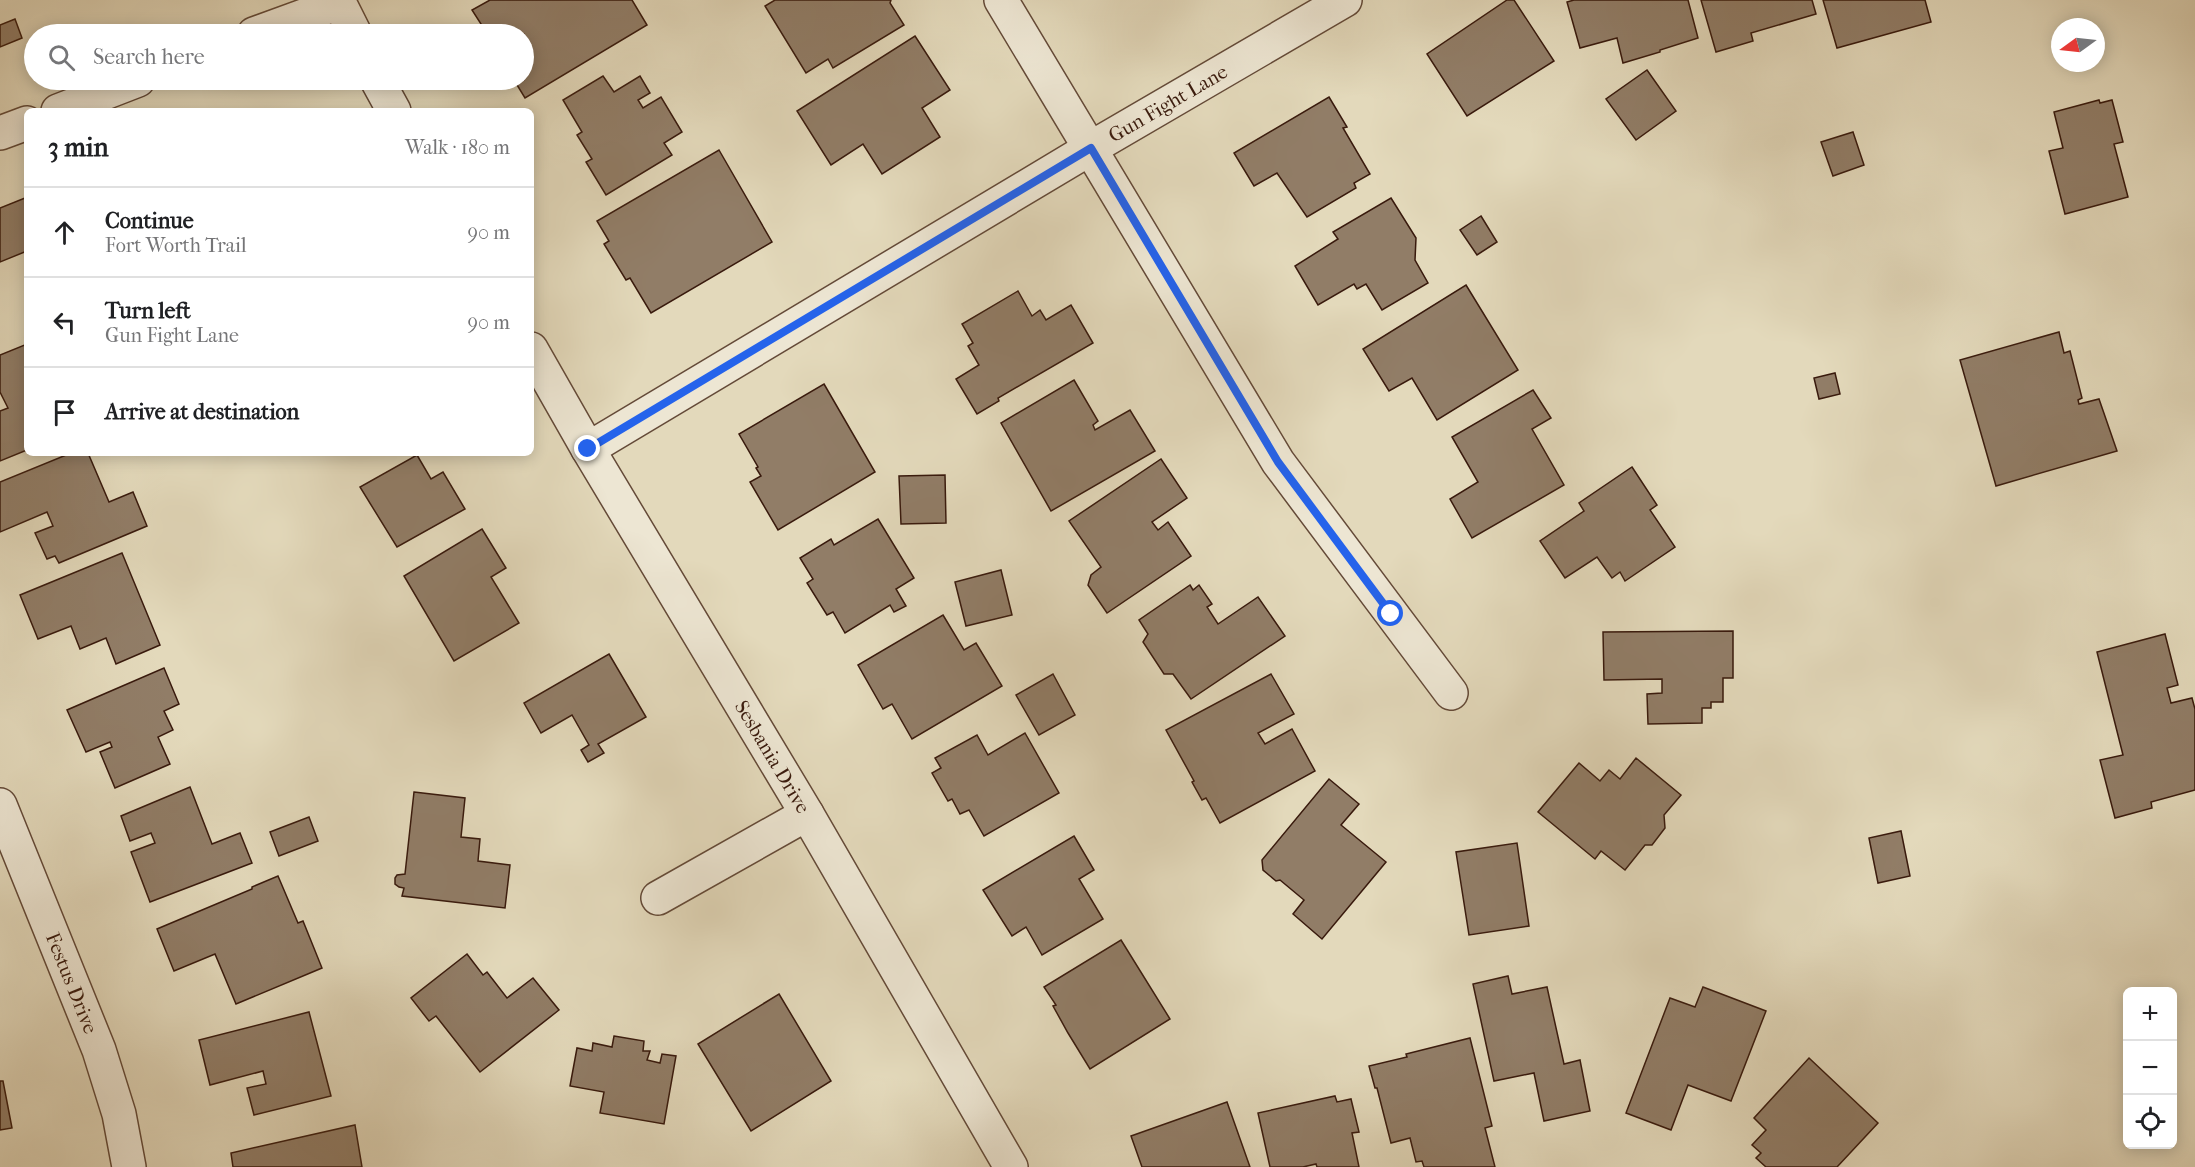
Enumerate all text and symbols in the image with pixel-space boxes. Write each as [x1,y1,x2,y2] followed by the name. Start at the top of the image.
[2051,18,2105,72] north arrow
[24,24,534,90] search box
[45,41,78,74] icon: search
[93,44,205,70] text: Search here
[1104,60,1231,147] street label: Gun Fight Lane
[48,132,109,163] text: 3 min
[405,136,510,159] text: Walk · 180 m
[105,208,194,234] text: Continue
[48,216,81,249] icon: ahead
[468,221,510,244] text: 90 m
[105,234,247,257] text: Fort Worth Trail
[105,298,191,324] text: Turn left
[48,306,81,339] icon: left
[468,311,510,334] text: 90 m
[105,324,239,347] text: Gun Fight Lane
[48,396,81,429] icon: arrive
[105,399,299,425] text: Arrive at destination
[574,435,600,461] route end
[1377,600,1403,626] route start
[730,696,815,817] street label: Sesbania Drive
[41,929,103,1037] street label: Festus Drive
[2123,987,2177,1149] map controls
[2123,987,2177,1041] button: +
[2123,1041,2177,1095] button: −
[2123,1095,2177,1149] button: locate

